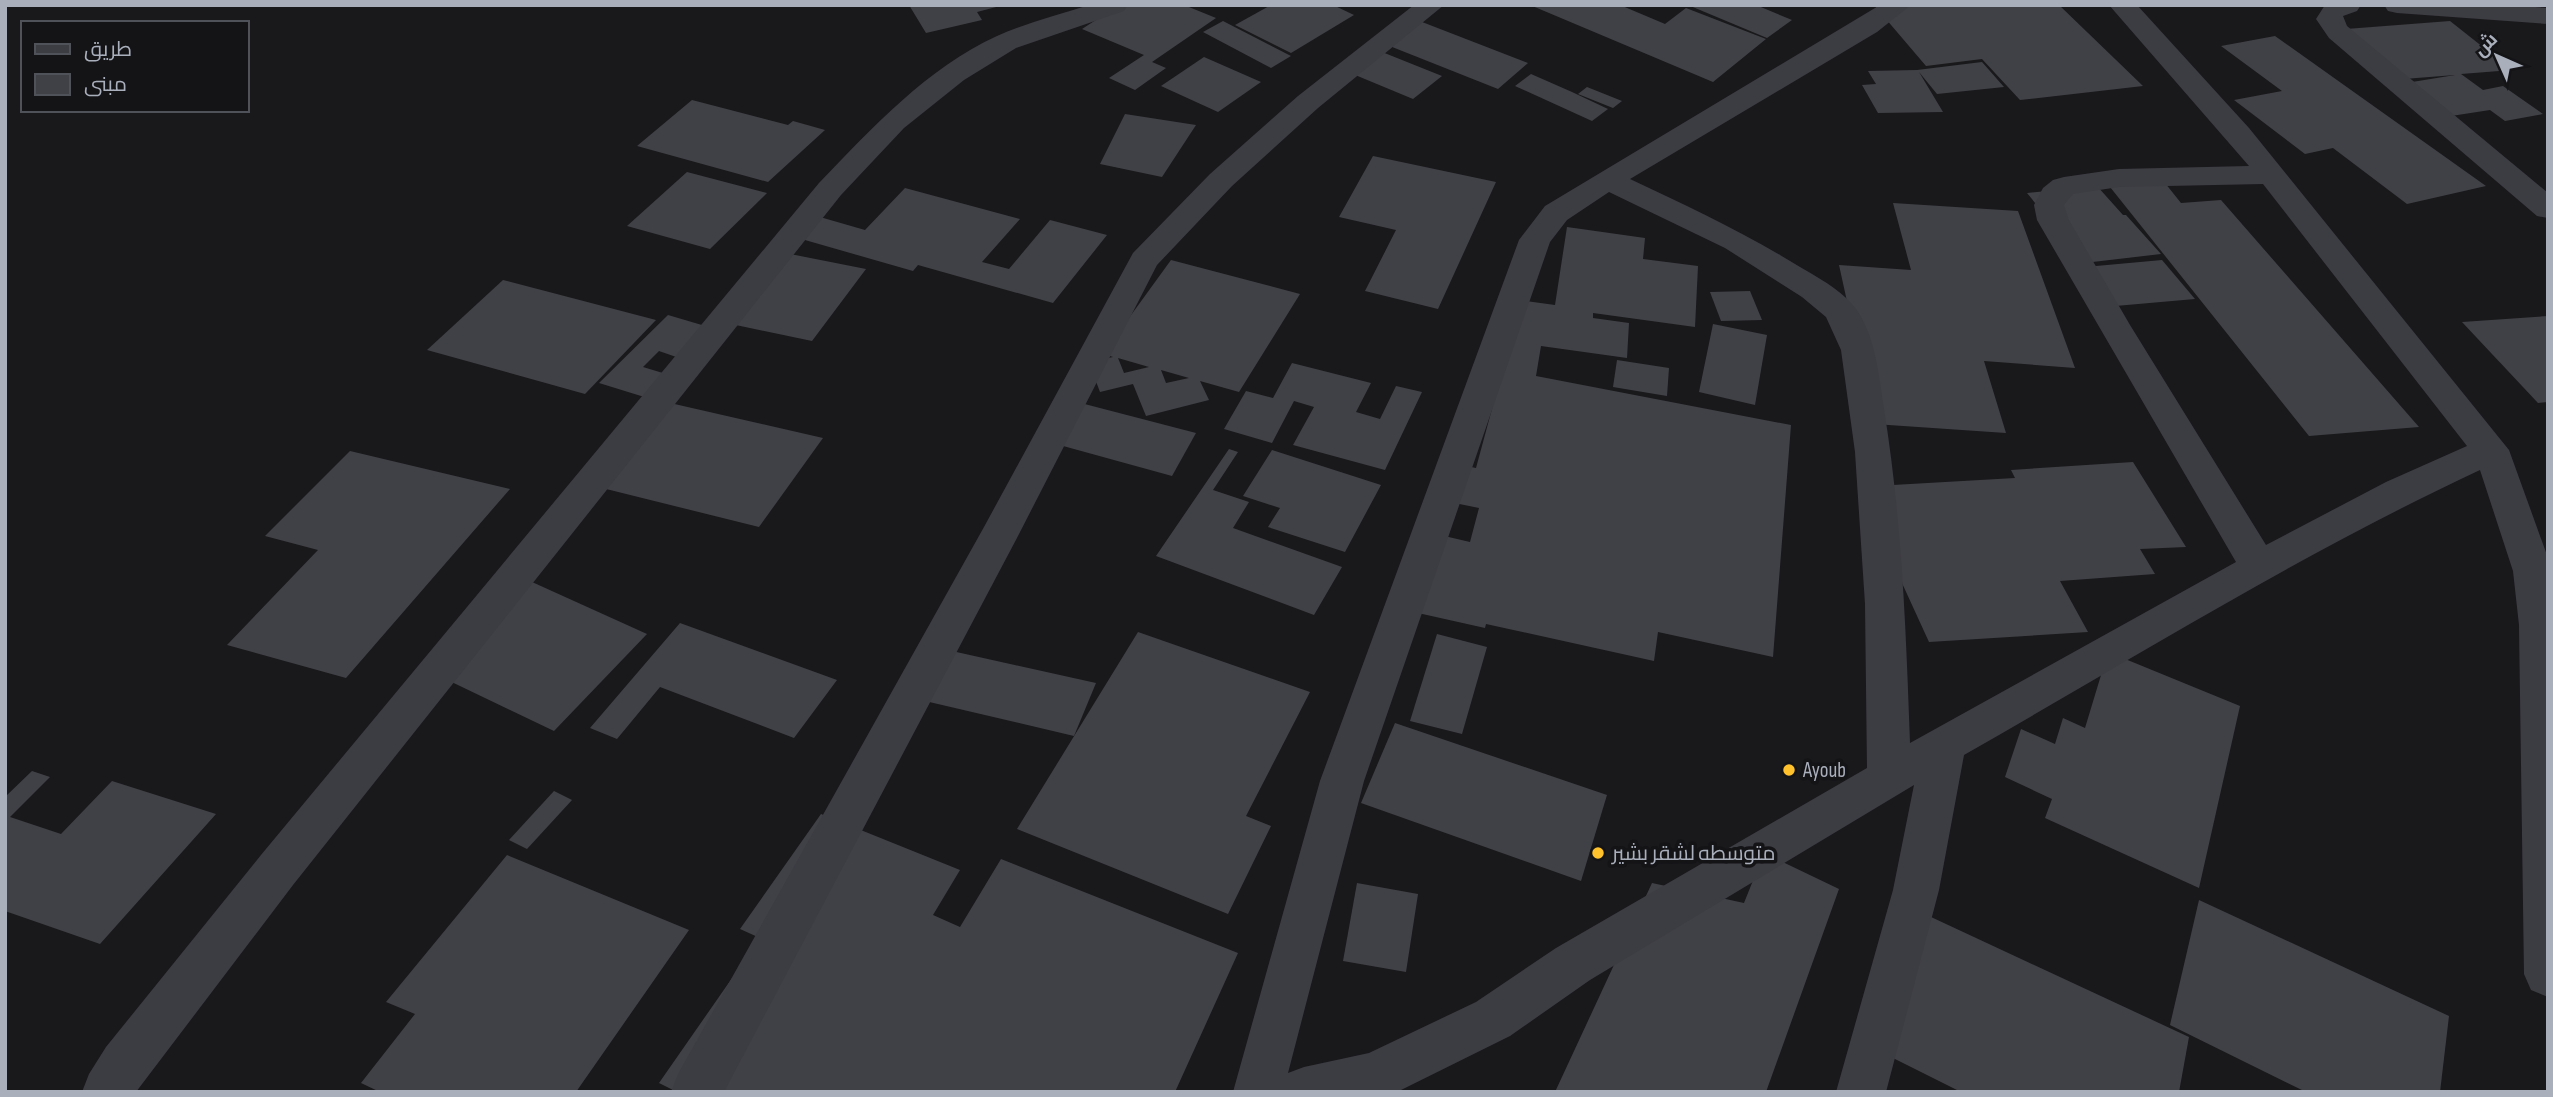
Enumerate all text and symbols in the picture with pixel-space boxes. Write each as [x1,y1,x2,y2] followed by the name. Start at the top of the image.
[21,21,248,112] legend
[2462,21,2532,91] north arrow
[2469,28,2503,62] text: ش
[84,37,132,62] text: طريق
[84,72,127,97] text: مبنى
[1802,758,1846,783] place label: Ayoub
[1781,762,1797,778] marker: Ayoub
[1611,841,1775,866] place label: متوسطه لشقر بشير
[1590,845,1606,861] marker: متوسطه لشقر بشير

